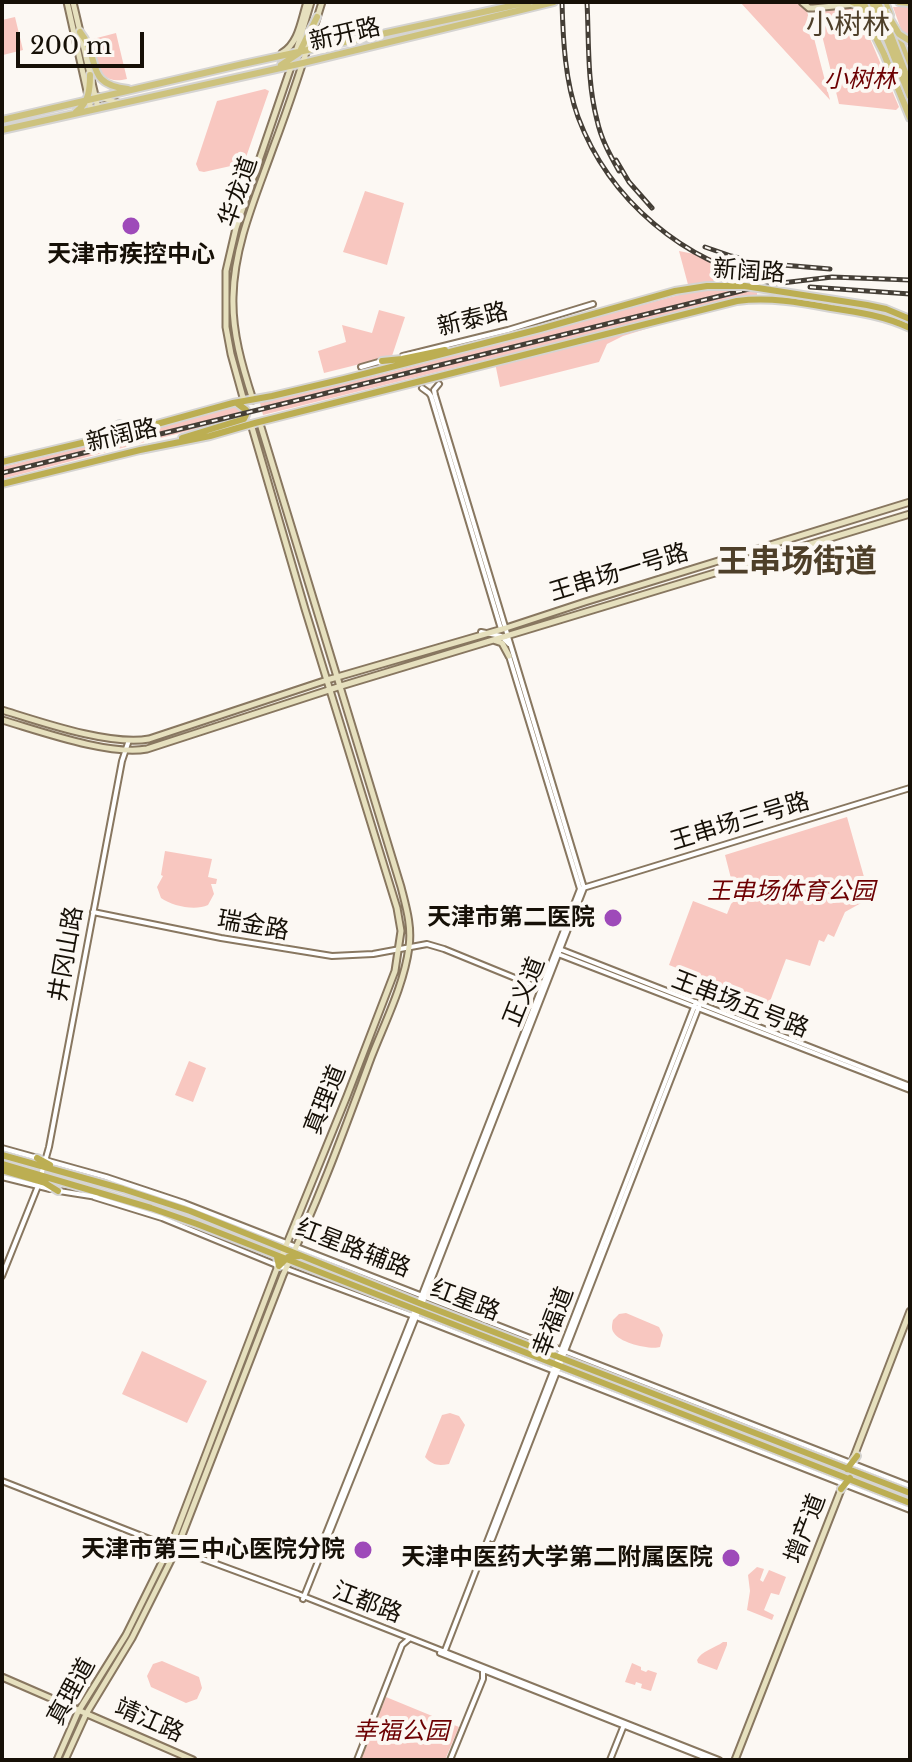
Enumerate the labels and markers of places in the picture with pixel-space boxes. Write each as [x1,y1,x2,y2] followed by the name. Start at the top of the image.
[120,215,142,237] marker: 天津市疾控中心
[47,241,215,269] place label: 天津市疾控中心
[427,904,595,932] place label: 天津市第二医院
[602,907,624,929] marker: 天津市第二医院
[81,1536,345,1564] place label: 天津市第三中心医院分院
[352,1539,374,1561] marker: 天津市第三中心医院分院
[401,1544,713,1572] place label: 天津中医药大学第二附属医院
[720,1547,742,1569] marker: 天津中医药大学第二附属医院

